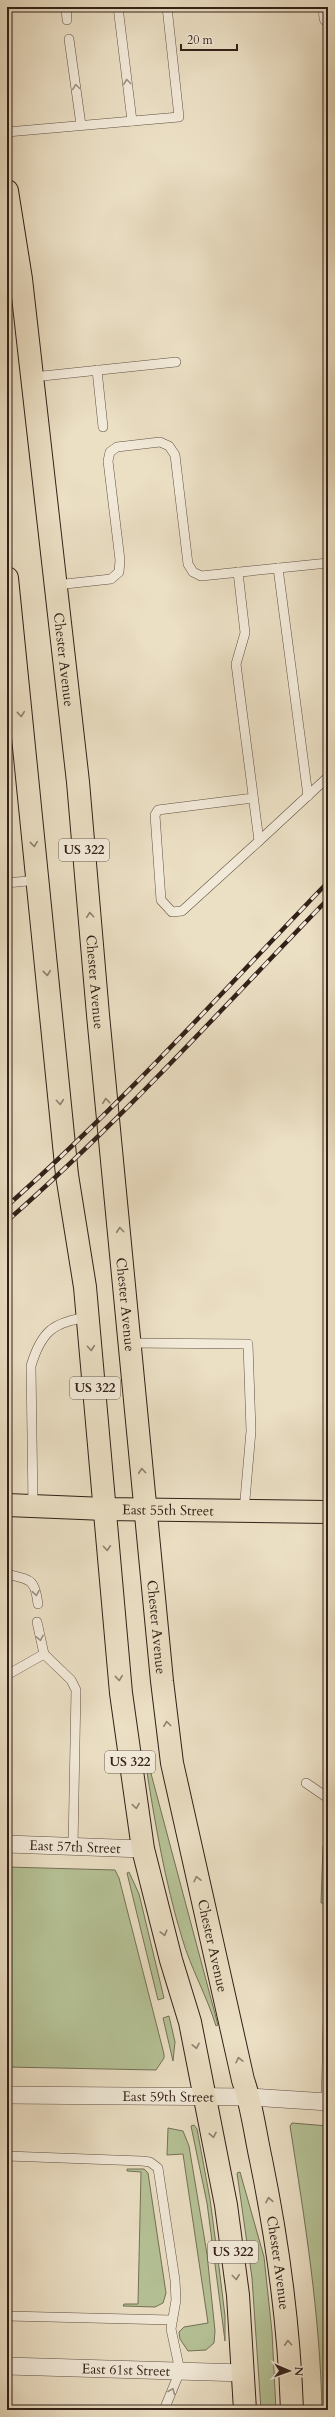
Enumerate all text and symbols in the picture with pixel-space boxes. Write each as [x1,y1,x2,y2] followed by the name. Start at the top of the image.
[181,26,237,52] scale bar
[187,32,214,48] text: 20 m
[123,79,132,85] one-way arrow
[72,83,81,90] one-way arrow
[49,611,79,708] street label: Chester Avenue
[16,711,25,717] one-way arrow
[59,839,109,861] road number: US 322
[29,841,38,847] one-way arrow
[85,912,94,918] one-way arrow
[82,934,109,1030] street label: Chester Avenue
[43,970,52,976] one-way arrow
[102,1098,111,1104] one-way arrow
[56,1099,65,1105] one-way arrow
[115,1227,124,1233] one-way arrow
[112,1257,140,1352] street label: Chester Avenue
[86,1344,95,1351] one-way arrow
[70,1377,120,1399] road number: US 322
[138,1468,147,1474] one-way arrow
[122,1500,214,1520] street label: East 55th Street
[103,1545,112,1551] one-way arrow
[143,1579,171,1675] street label: Chester Avenue
[31,1590,40,1597] one-way arrow
[36,1635,44,1641] one-way arrow
[114,1675,123,1681] one-way arrow
[163,1721,172,1727] one-way arrow
[105,1751,155,1773] road number: US 322
[131,1803,140,1810] one-way arrow
[29,1835,122,1858] street label: East 57th Street
[194,1876,202,1882] one-way arrow
[193,1897,233,1994] street label: Chester Avenue
[159,1930,168,1937] one-way arrow
[191,2043,199,2050] one-way arrow
[235,2057,243,2063] one-way arrow
[122,2086,214,2106] street label: East 59th Street
[208,2132,216,2138] one-way arrow
[266,2197,274,2204] one-way arrow
[262,2214,294,2311] street label: Chester Avenue
[208,2241,258,2263] road number: US 322
[231,2274,240,2280] one-way arrow
[284,2340,293,2346] one-way arrow
[269,2351,309,2391] north arrow
[81,2359,171,2380] street label: East 61st Street
[291,2366,306,2377] text: N
[168,2387,176,2394] one-way arrow

